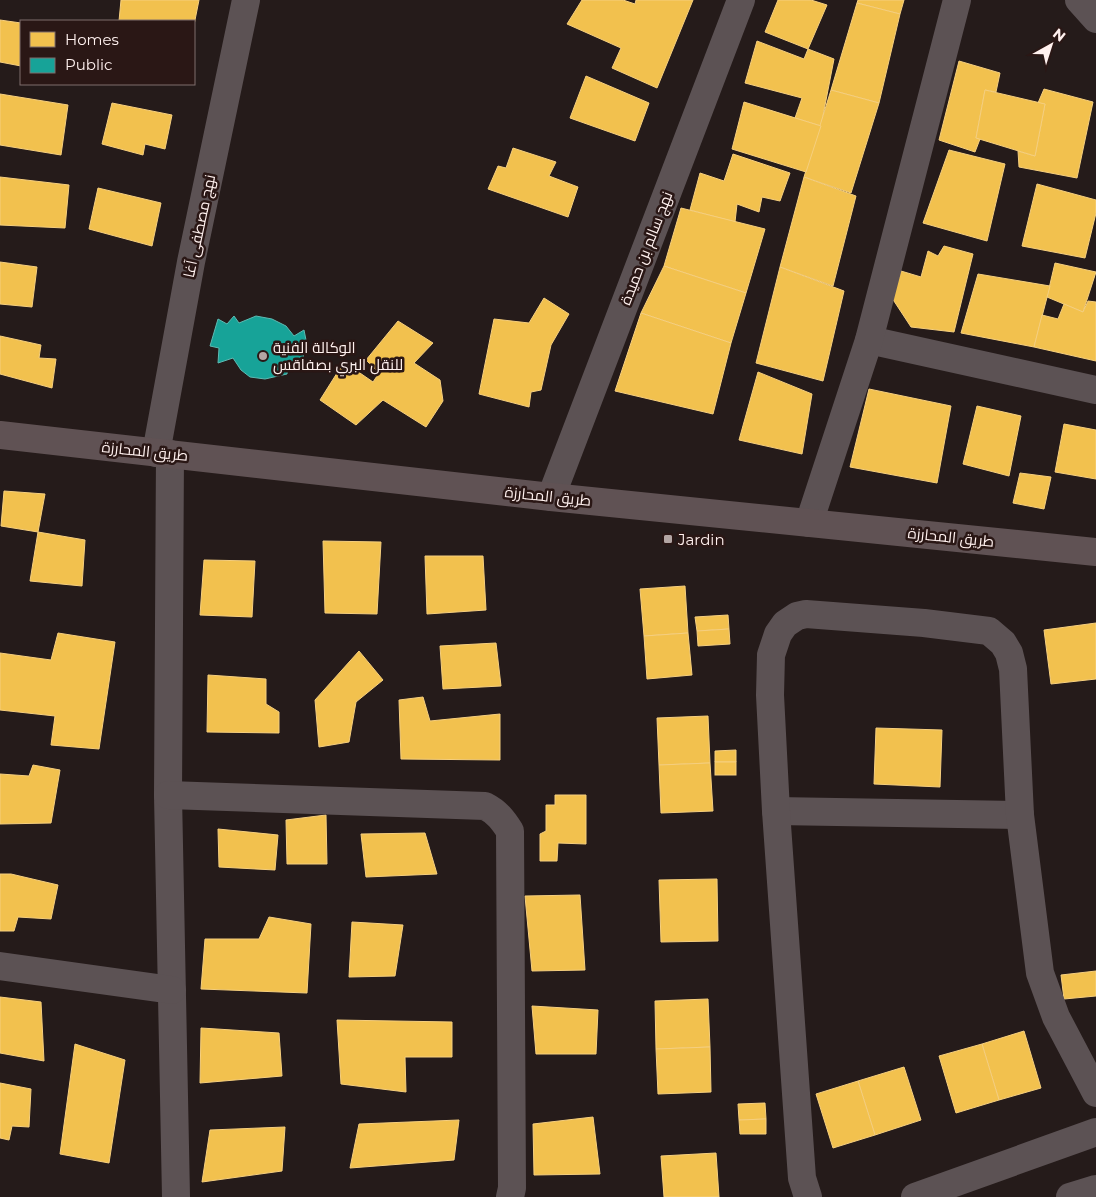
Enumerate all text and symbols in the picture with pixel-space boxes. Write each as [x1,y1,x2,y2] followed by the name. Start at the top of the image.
[20,20,195,85] legend
[1026,20,1076,70] north arrow
[1049,24,1069,45] text: N
[65,30,119,49] text: Homes
[65,55,113,74] text: Public
[179,173,221,280] street label: نهج مصطفى آغا
[616,189,678,308] street label: نهج سالم بن حميدة
[273,338,403,377] place label: الوكالة الفنية للنقل البري بصفاقس
[257,350,269,362] marker: الوكالة الفنية للنقل البري بصفاقس
[101,437,189,466] street label: طريق المحارزة
[504,482,592,511] street label: طريق المحارزة
[907,523,995,552] street label: طريق المحارزة
[677,530,725,549] place label: Jardin
[662,533,674,545] marker: Jardin

